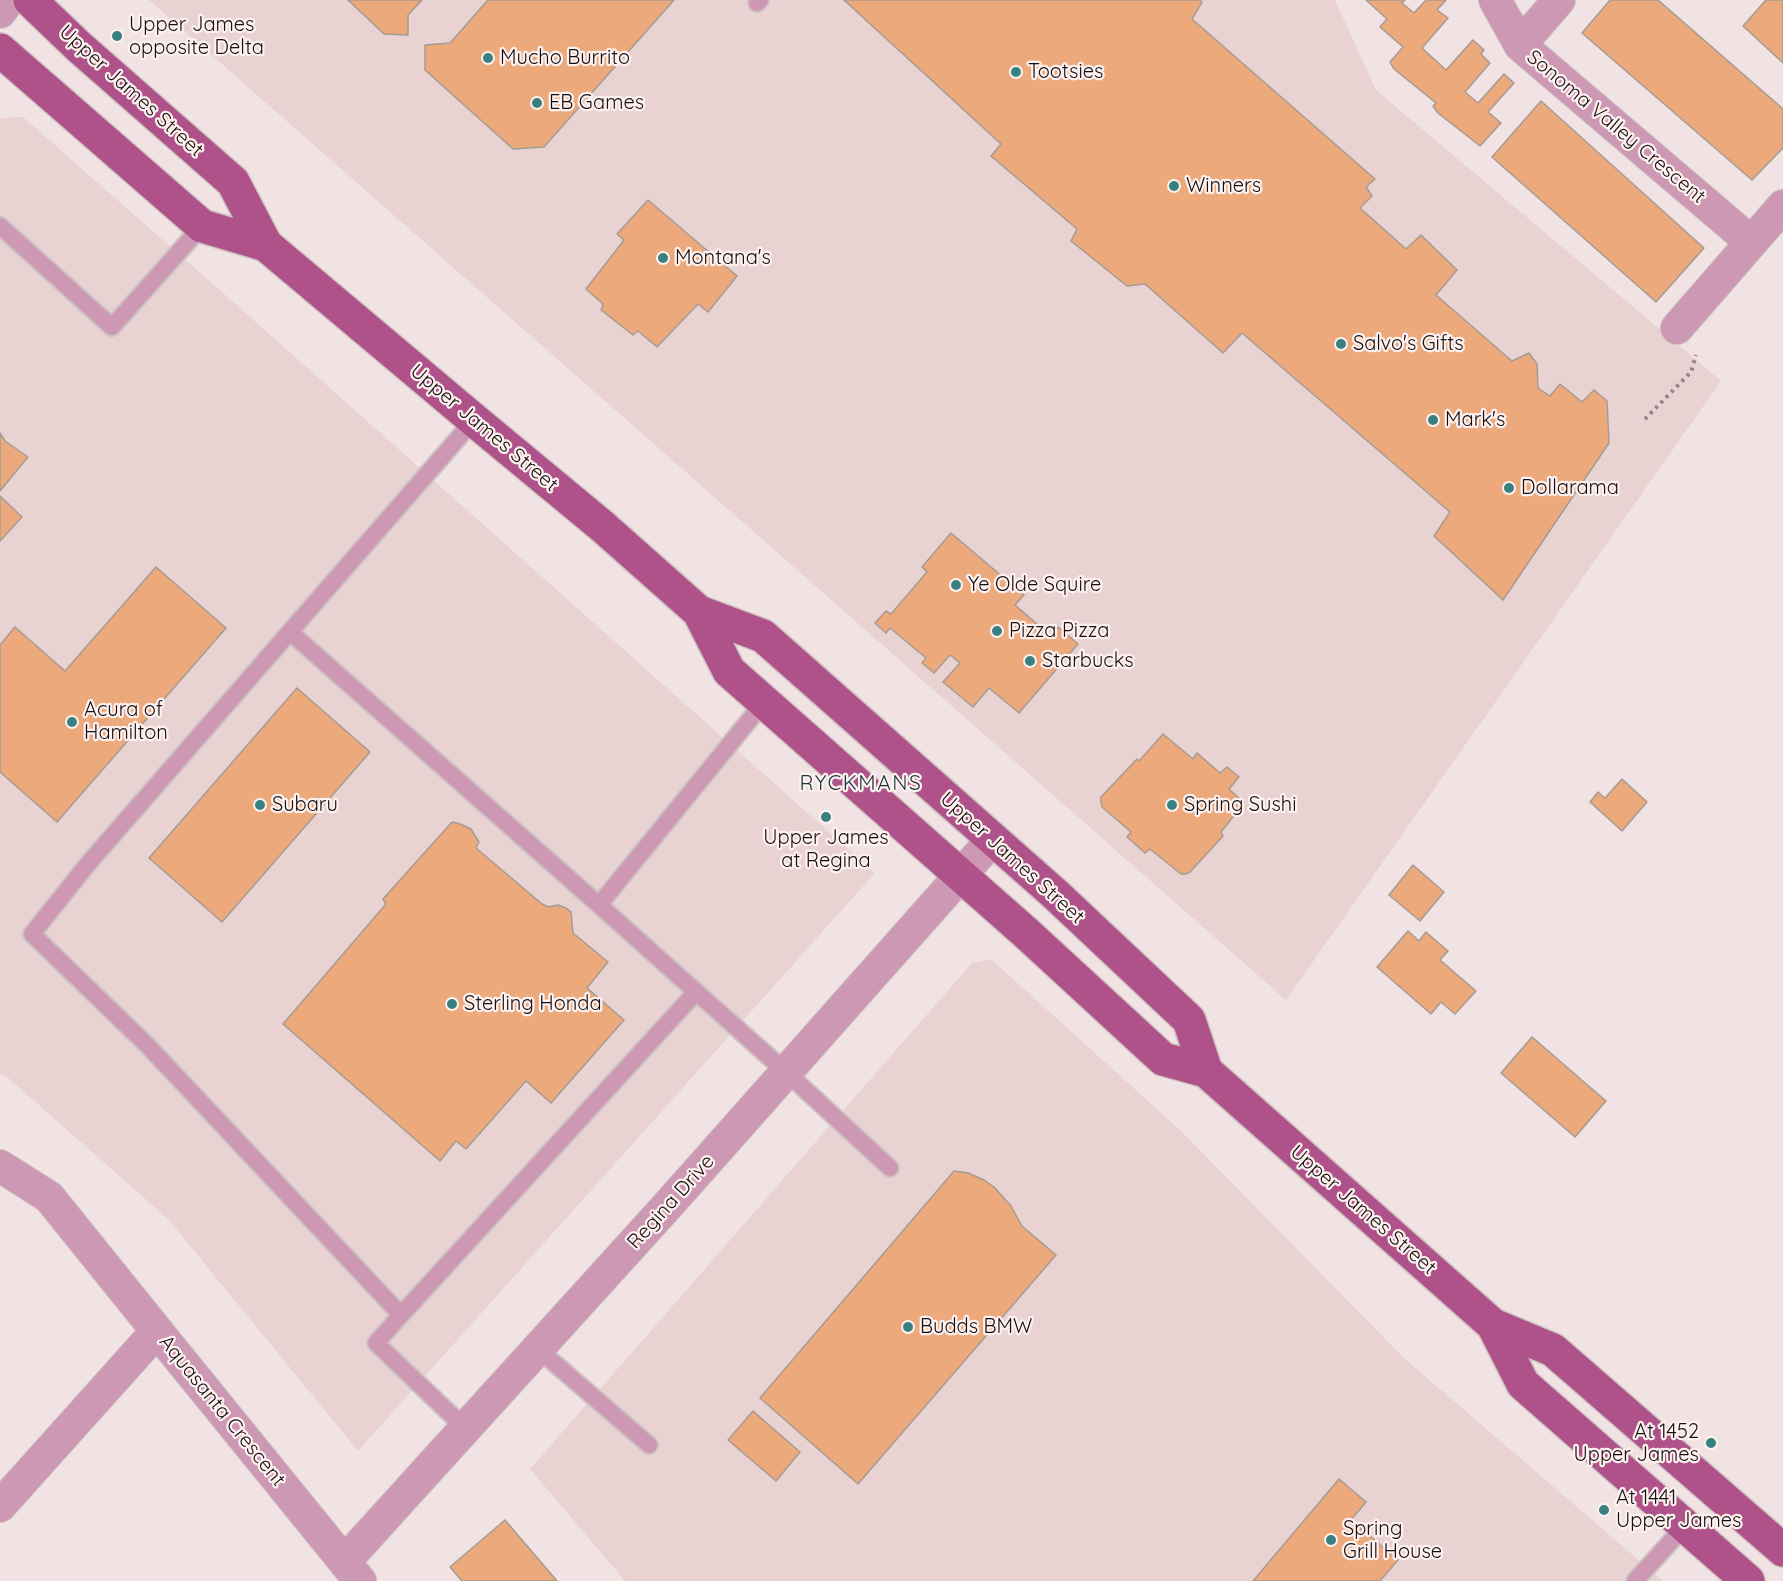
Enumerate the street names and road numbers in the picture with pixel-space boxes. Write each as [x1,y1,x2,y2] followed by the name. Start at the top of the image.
[54,20,208,162] street label: Upper James Street
[1522,45,1710,209] street label: Sonoma Valley Crescent
[405,359,563,497] street label: Upper James Street
[935,787,1089,929] street label: Upper James Street
[1285,1140,1441,1280] street label: Upper James Street
[622,1150,720,1254] street label: Regina Drive
[154,1331,290,1491] street label: Aquasanta Crescent

